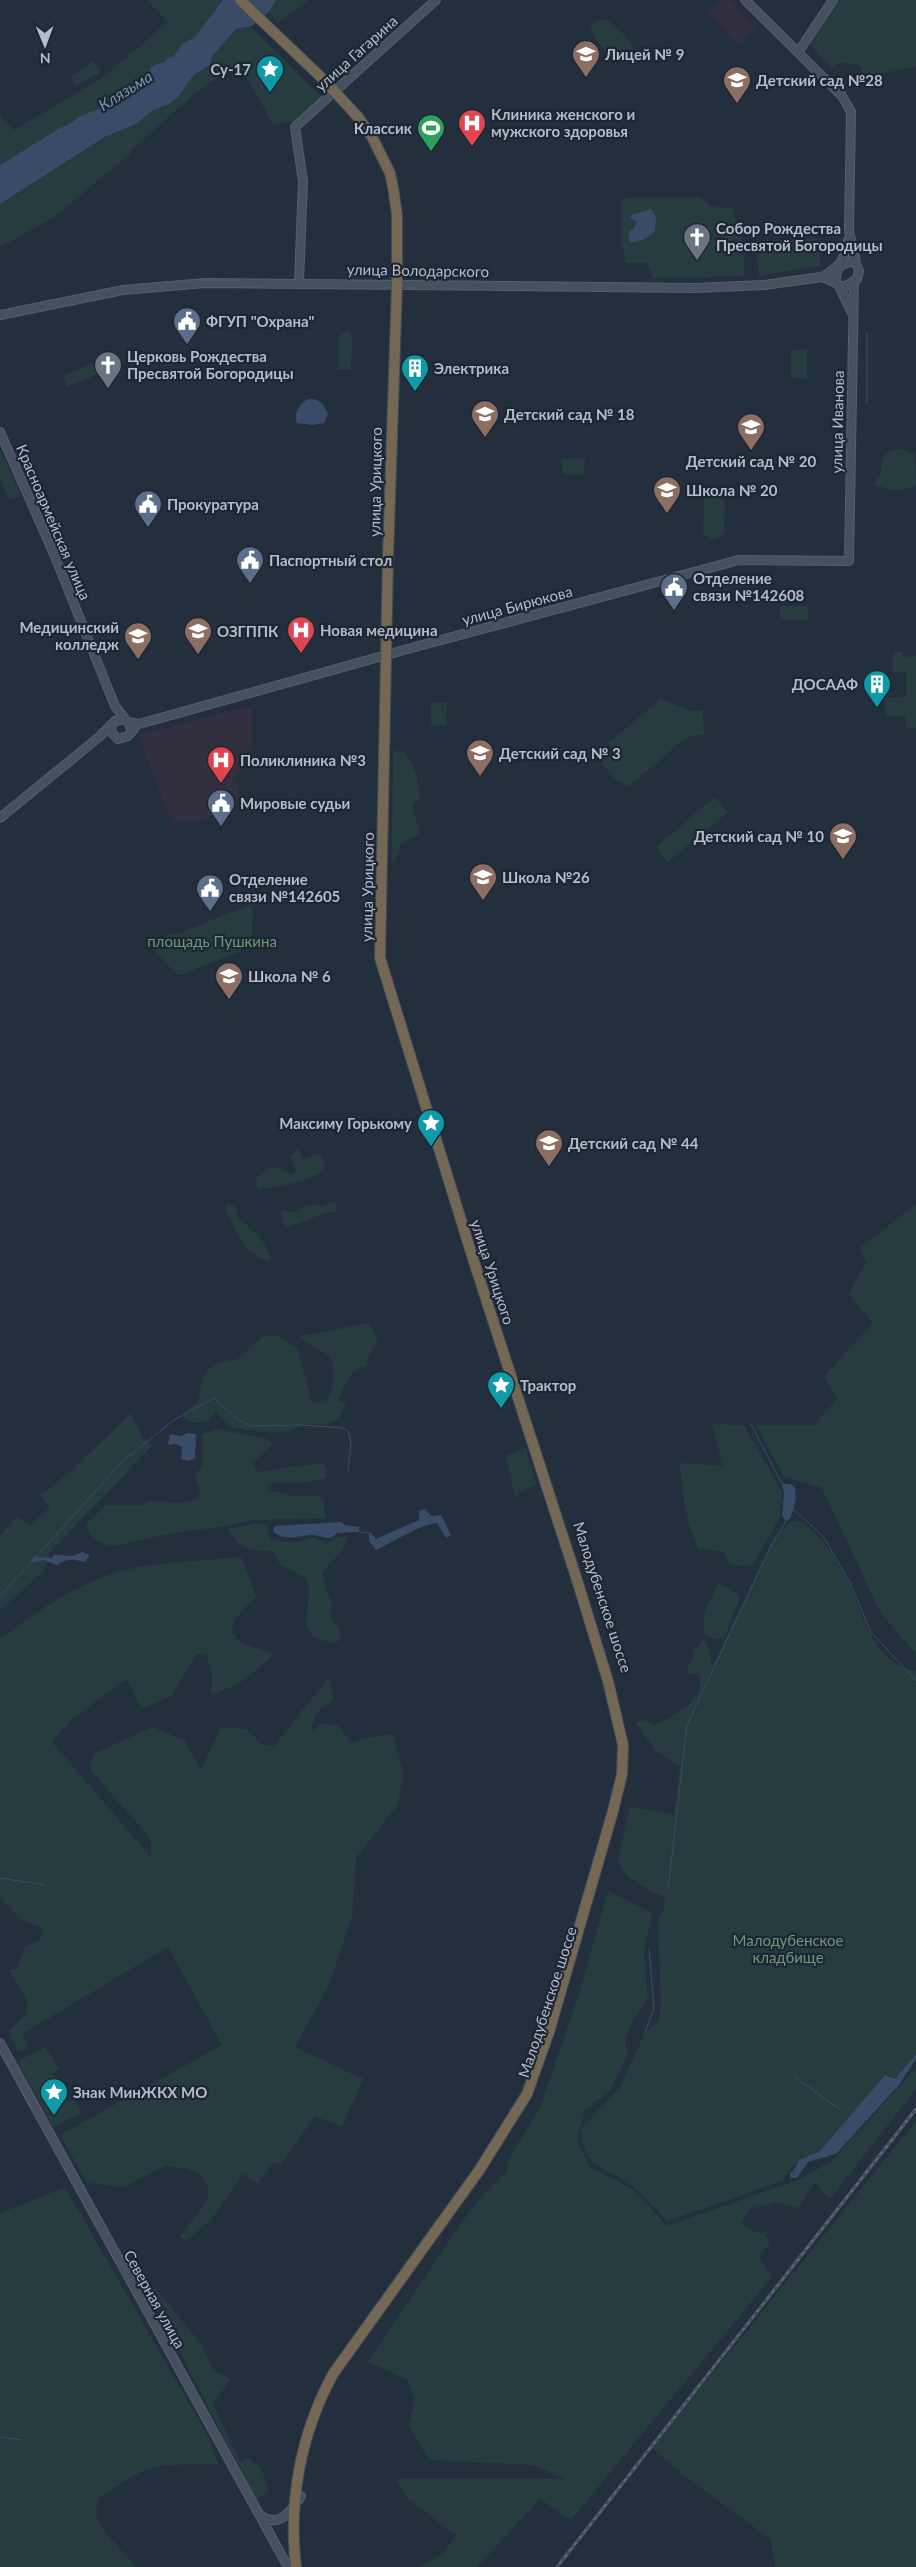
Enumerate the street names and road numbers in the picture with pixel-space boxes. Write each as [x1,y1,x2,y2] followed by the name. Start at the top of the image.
[311,11,401,95] street label: улица Гагарина
[347,260,489,280] street label: улица Володарского
[827,370,847,474] street label: улица Иванова
[365,427,385,537] street label: улица Урицкого
[13,441,95,603] street label: Красноармейская улица
[460,582,574,628] street label: улица Бирюкова
[357,832,377,942] street label: улица Урицкого
[468,1217,518,1327] street label: улица Урицкого
[570,1519,636,1675] street label: Малодубенское шоссе
[514,1924,580,2080] street label: Малодубенское шоссе
[121,2247,189,2351] street label: Северная улица

